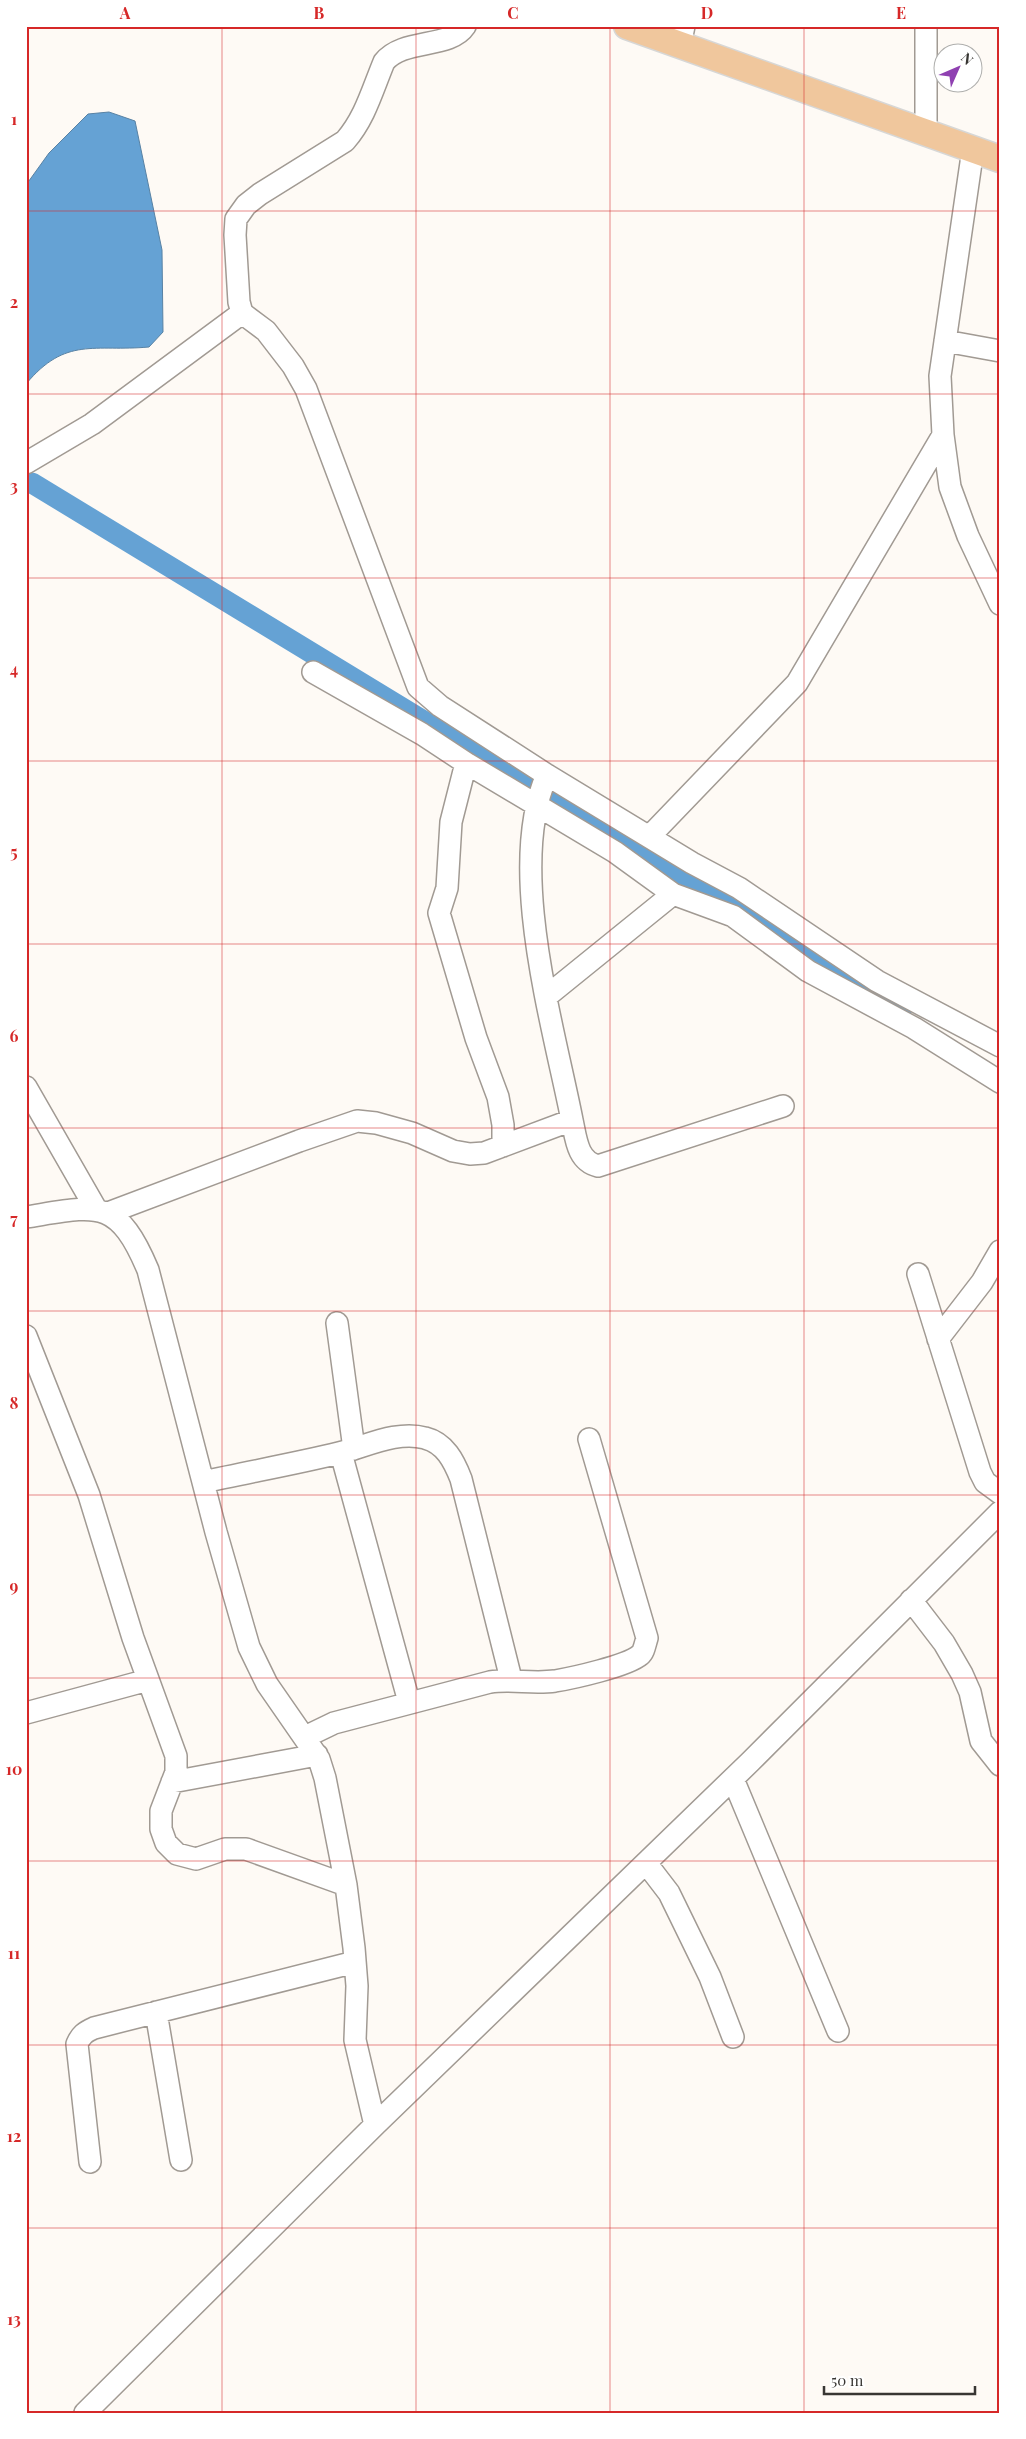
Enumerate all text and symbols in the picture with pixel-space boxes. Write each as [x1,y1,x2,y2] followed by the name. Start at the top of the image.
[119,2,131,23] text: A
[314,2,325,23] text: B
[507,2,519,23] text: C
[701,2,713,23] text: D
[896,2,906,23] text: E
[934,42,984,92] north arrow
[957,48,978,69] text: N
[11,108,17,129] text: 1
[10,291,18,312] text: 2
[10,475,18,496] text: 3
[10,658,18,679] text: 4
[10,841,18,862] text: 5
[10,1025,19,1046] text: 6
[10,1208,18,1229] text: 7
[10,1392,19,1413] text: 8
[10,1575,19,1596] text: 9
[6,1758,22,1779] text: 10
[8,1942,20,1963] text: 11
[7,2125,21,2146] text: 12
[7,2308,21,2329] text: 13
[824,2364,975,2396] scale bar
[831,2370,864,2390] text: 50 m

